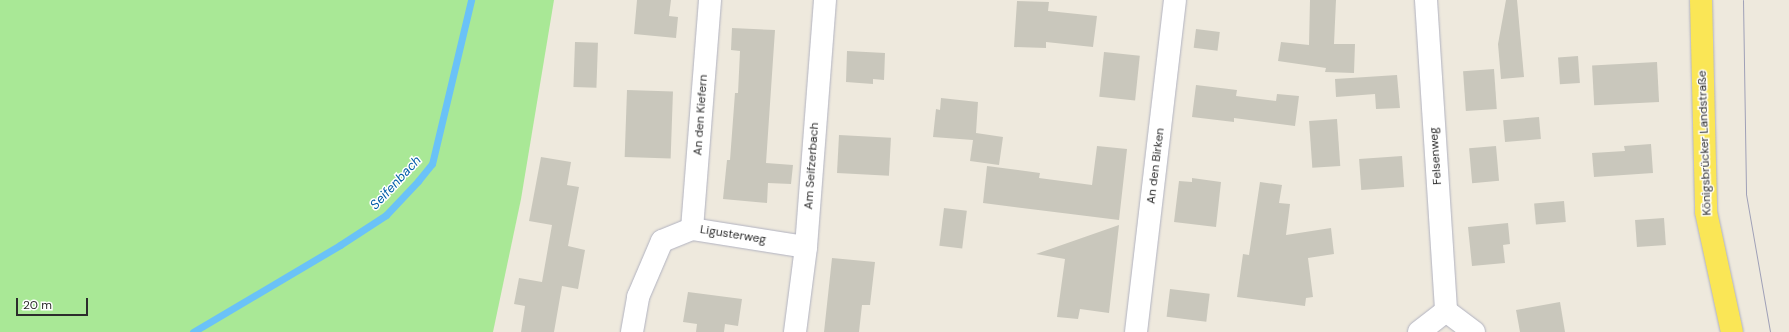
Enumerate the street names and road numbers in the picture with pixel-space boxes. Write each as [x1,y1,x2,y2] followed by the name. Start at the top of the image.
[1695,70,1715,216] street label: Königsbrücker Landstraße
[691,74,711,156] street label: An den Kiefern
[802,122,822,210] street label: Am Seifzerbach
[1144,127,1168,205] street label: An den Birken
[1427,127,1445,185] street label: Felsenweg
[699,223,767,247] street label: Ligusterweg

